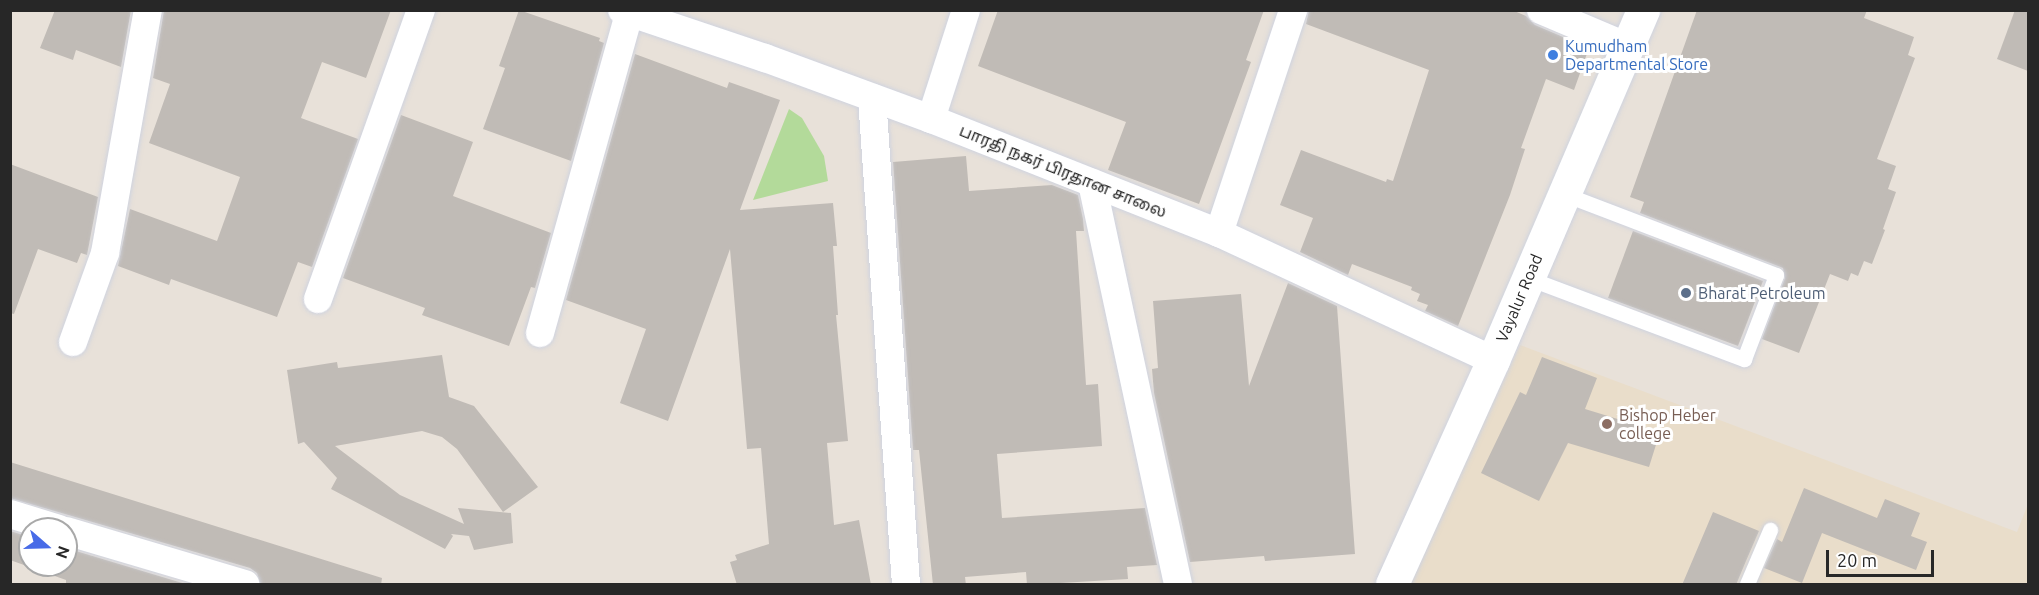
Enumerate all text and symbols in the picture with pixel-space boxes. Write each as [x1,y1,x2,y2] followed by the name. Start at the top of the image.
[1565,36,1708,74] place label: Kumudham Departmental Store
[1546,48,1560,62] marker: Kumudham Departmental Store
[957,121,1169,221] street label: பாரதி நகர் பிரதான சாலை
[1492,251,1546,345] street label: Vayalur Road
[1698,283,1825,303] place label: Bharat Petroleum
[1679,286,1693,300] marker: Bharat Petroleum
[1619,405,1716,443] place label: Bishop Heber college
[1600,417,1614,431] marker: Bishop Heber college
[18,517,78,577] north arrow
[1829,538,1937,576] scale bar
[53,544,74,561] text: N
[1837,550,1877,570] text: 20 m

